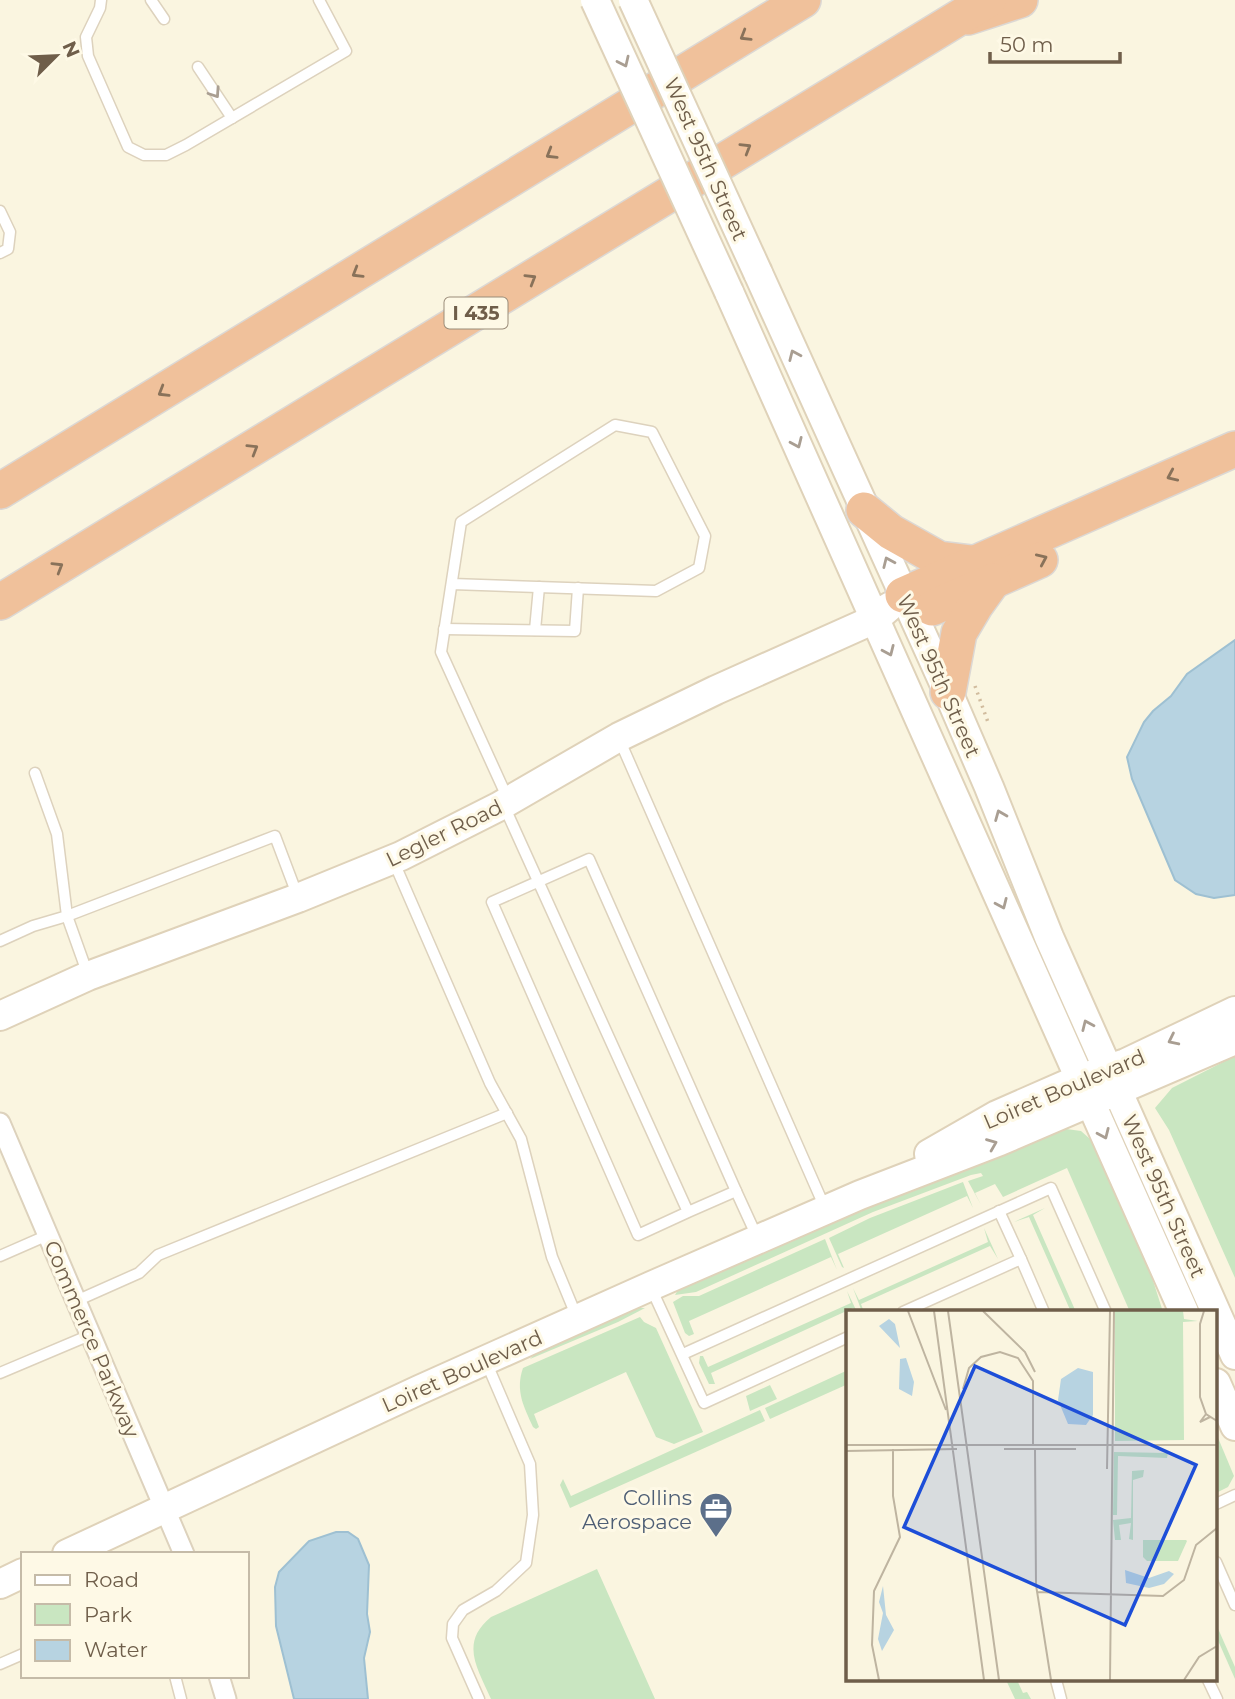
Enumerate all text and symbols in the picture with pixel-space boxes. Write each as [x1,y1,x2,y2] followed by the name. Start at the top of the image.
[21,21,91,91] north arrow
[990,21,1120,65] scale bar
[739,27,752,40] one-way arrow
[1000,32,1054,57] text: 50 m
[57,38,85,61] text: N
[616,55,630,67] one-way arrow
[659,74,753,244] street label: West 95th Street
[207,85,220,98] one-way arrow
[738,143,751,156] one-way arrow
[545,146,558,159] one-way arrow
[351,265,364,278] one-way arrow
[523,275,536,288] one-way arrow
[444,298,508,328] road number: I 435
[788,349,802,362] one-way arrow
[157,383,170,396] one-way arrow
[789,436,803,448] one-way arrow
[245,444,258,457] one-way arrow
[1167,468,1180,482] one-way arrow
[1035,553,1047,567] one-way arrow
[882,557,896,569] one-way arrow
[51,562,64,575] one-way arrow
[892,591,986,761] street label: West 95th Street
[881,644,895,656] one-way arrow
[382,794,506,872] street label: Legler Road
[995,809,1009,821] one-way arrow
[994,897,1008,909] one-way arrow
[1081,1019,1095,1032] one-way arrow
[1168,1032,1180,1046] one-way arrow
[980,1044,1148,1134] street label: Loiret Boulevard
[1117,1111,1211,1281] street label: West 95th Street
[1096,1127,1110,1139] one-way arrow
[986,1138,998,1152] one-way arrow
[39,1237,145,1442] street label: Commerce Parkway
[846,1310,1218,1682] inset map
[378,1324,546,1418] street label: Loiret Boulevard
[582,1485,692,1534] place label: Collins Aerospace
[697,1490,735,1539] office icon: Collins Aerospace
[21,1552,248,1678] legend
[84,1567,139,1592] text: Road
[84,1602,132,1627] text: Park
[84,1637,148,1662] text: Water

